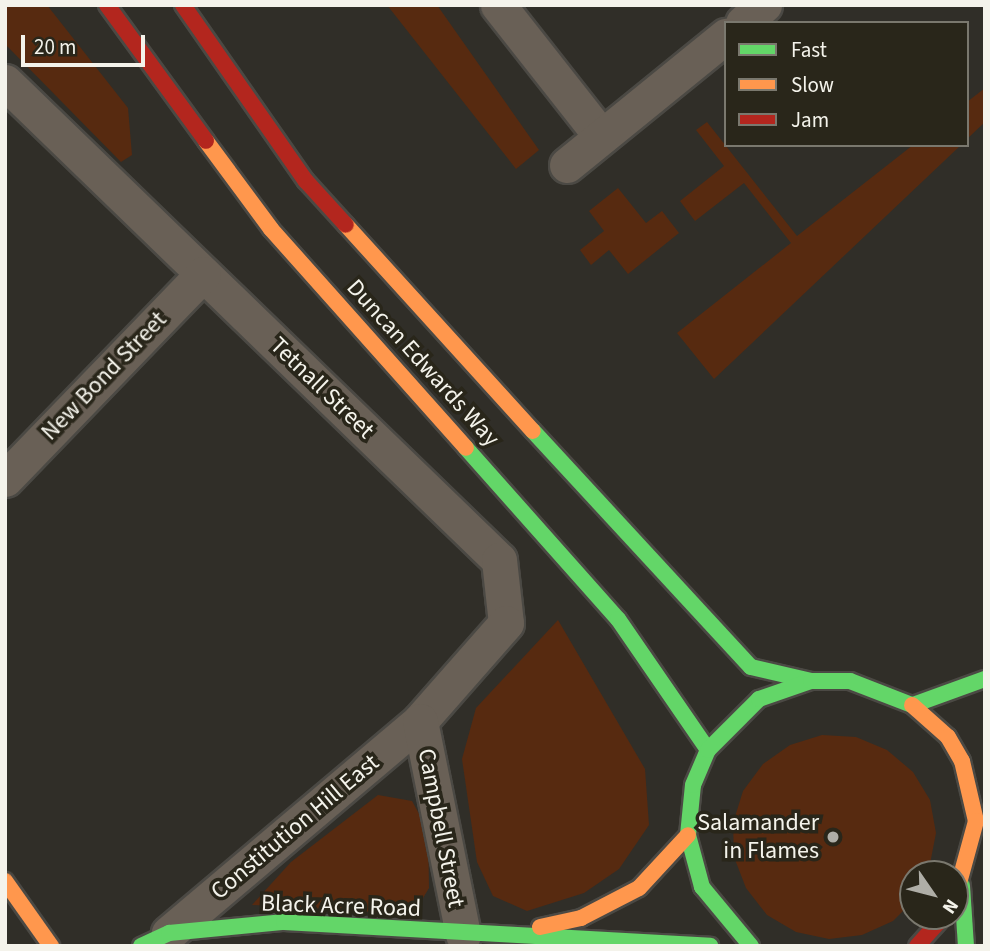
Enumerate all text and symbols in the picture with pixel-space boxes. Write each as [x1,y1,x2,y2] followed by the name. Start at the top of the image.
[24,21,149,65] scale bar
[724,21,969,147] legend
[34,32,76,62] text: 20 m
[791,35,827,65] text: Fast
[791,70,834,100] text: Slow
[791,105,829,135] text: Jam
[341,274,505,452] street label: Duncan Edwards Way
[35,306,173,446] street label: New Bond Street
[264,331,380,445] street label: Tetnall Street
[411,746,471,910] street label: Campbell Street
[205,748,385,906] street label: Constitution Hill East
[697,809,819,865] place label: Salamander in Flames
[825,829,841,845] marker: Salamander in Flames
[899,860,969,930] north arrow
[260,889,422,923] street label: Black Acre Road
[935,893,965,919] text: N

